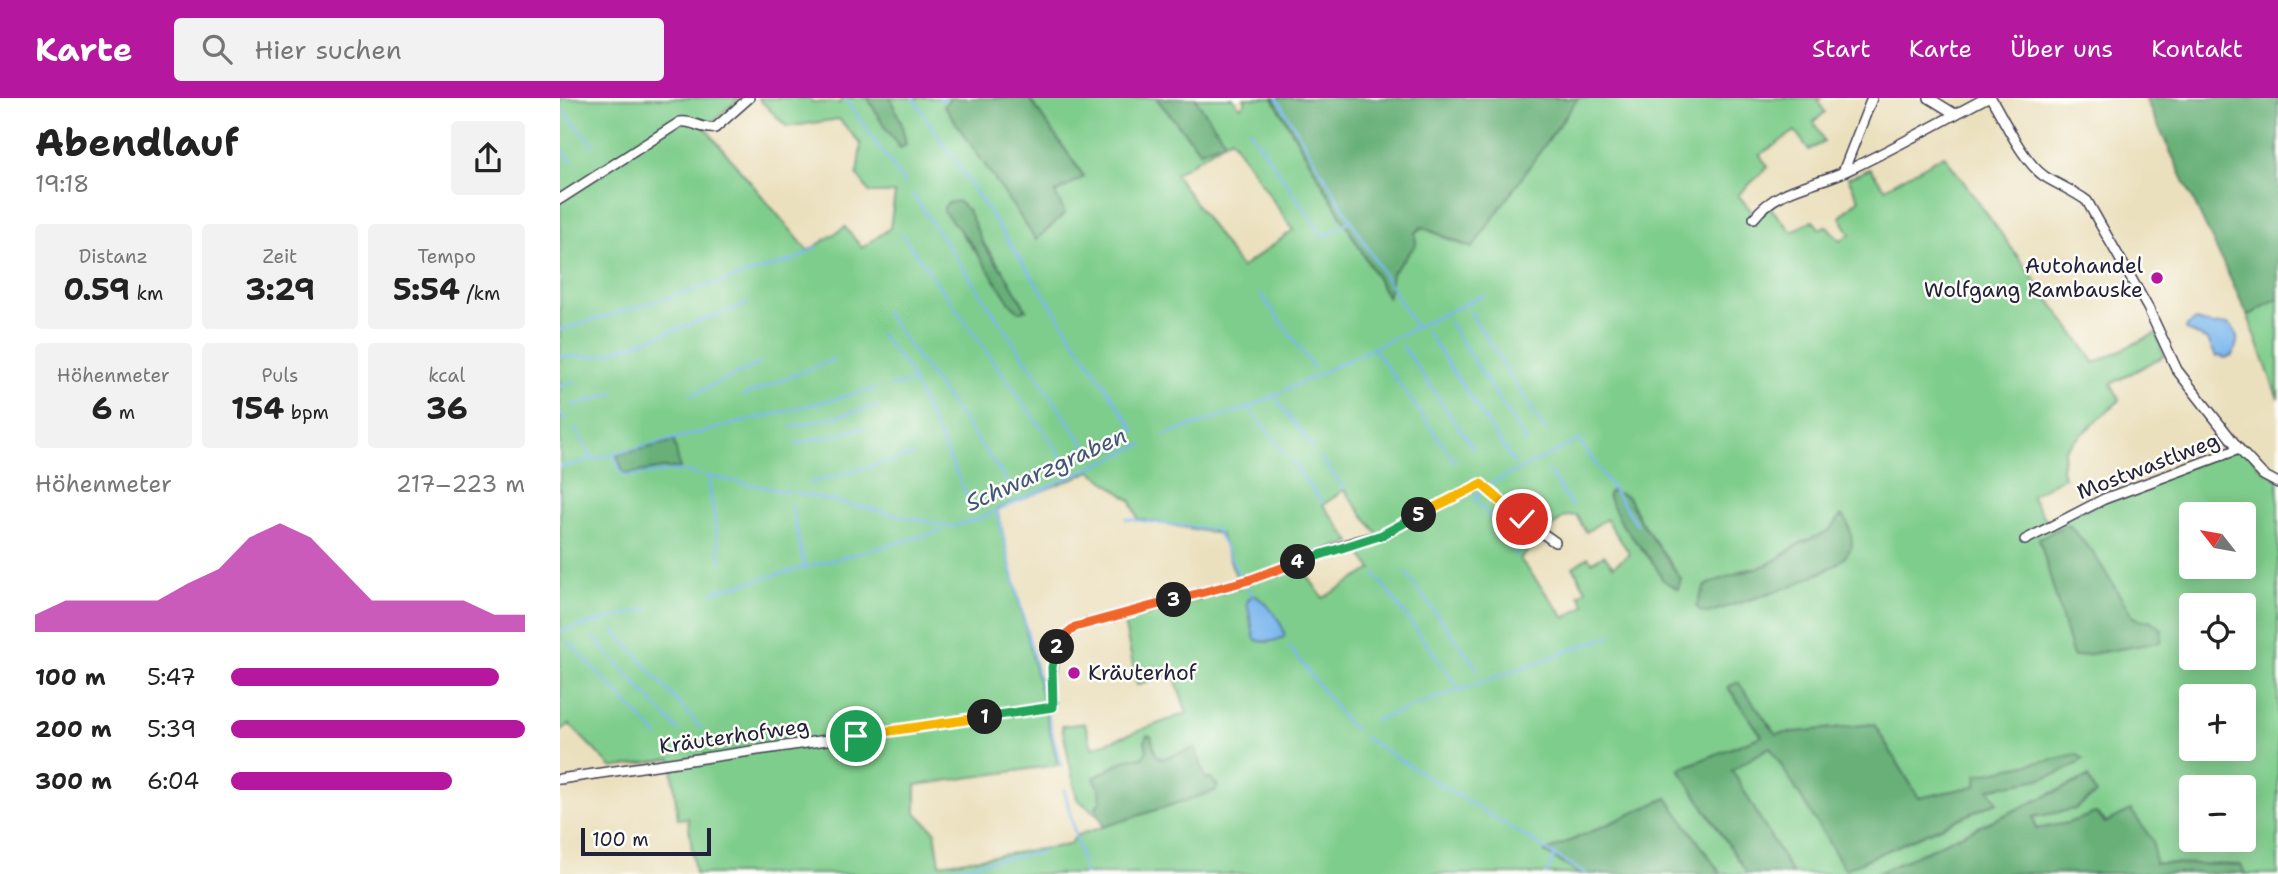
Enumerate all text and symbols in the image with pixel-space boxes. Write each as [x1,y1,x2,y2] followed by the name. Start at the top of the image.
[174,18,664,81] search box
[35,27,132,72] text: Karte
[198,30,236,68] icon: search
[254,32,402,67] text: Hier suchen
[1812,33,1871,65] text: Start
[1909,33,1972,65] text: Karte
[2010,33,2113,65] text: Über uns
[2151,33,2243,65] text: Kontakt
[35,117,239,168] text: Abendlauf
[451,121,525,195] button: share
[35,169,89,199] text: 19:18
[79,244,148,269] text: Distanz
[263,244,297,269] text: Zeit
[417,244,476,269] text: Tempo
[1924,252,2144,304] place label: Autohandel Wolfgang Rambauske
[63,269,130,310] text: 0.59
[245,269,315,310] text: 3:29
[393,269,460,310] text: 5:54
[2149,270,2165,286] marker: Autohandel Wolfgang Rambauske
[130,281,163,306] text: km
[460,281,500,306] text: /km
[57,363,170,388] text: Höhenmeter
[261,363,299,388] text: Puls
[428,363,465,388] text: kcal
[91,388,112,429] text: 6
[231,388,284,429] text: 154
[426,388,468,429] text: 36
[112,400,135,425] text: m
[284,400,329,425] text: bpm
[961,420,1131,518] water label: Schwarzgraben
[2073,426,2223,506] street label: Mostwastlweg
[35,469,172,499] text: Höhenmeter
[396,469,525,499] text: 217–223 m
[1492,489,1552,549] pin
[1402,498,1436,532] pin: 5
[1503,500,1541,538] icon: check
[1413,502,1424,527] text: 5
[2179,502,2256,579] north arrow
[2179,502,2256,852] map controls
[1280,545,1316,580] pin: 4
[1291,549,1304,574] text: 4
[1156,582,1192,618] pin: 3
[1167,587,1180,612] text: 3
[2179,593,2256,670] button: locate
[1040,630,1074,664] pin: 2
[1050,634,1063,659] text: 2
[1088,659,1197,687] place label: Kräuterhof
[35,662,106,692] text: 100 m
[147,662,196,692] text: 5:47
[1066,665,1082,681] marker: Kräuterhof
[2179,684,2256,761] button: +
[968,700,1002,734] pin: 1
[980,704,989,729] text: 1
[826,706,886,766] pin
[657,712,811,760] street label: Kräuterhofweg
[35,714,112,744] text: 200 m
[147,714,196,744] text: 5:39
[837,717,875,755] icon: arrive
[35,766,112,796] text: 300 m
[147,766,199,796] text: 6:04
[2179,775,2256,852] button: −
[581,825,710,857] scale bar
[592,827,649,852] text: 100 m

